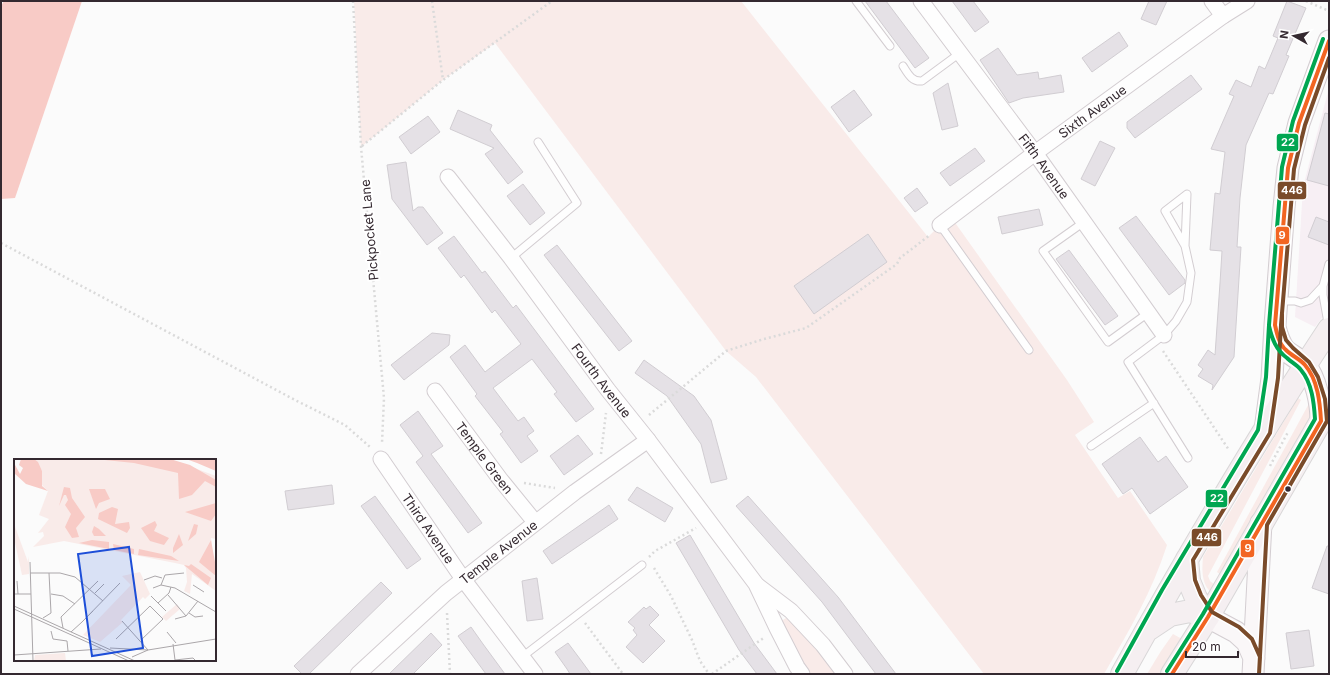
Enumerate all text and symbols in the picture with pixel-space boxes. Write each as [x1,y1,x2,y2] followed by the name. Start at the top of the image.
[1274,16,1314,56] north arrow
[1277,29,1292,40] text: N
[1055,81,1129,141] street label: Sixth Avenue
[1015,130,1073,202] street label: Fifth Avenue
[1276,133,1299,152] line badge: 22
[1281,135,1295,149] text: 22
[357,179,381,281] street label: Pickpocket Lane
[1277,181,1307,200] line badge: 446
[1281,183,1303,197] text: 446
[1275,226,1290,245] line badge: 9
[1278,228,1286,242] text: 9
[568,340,635,421] street label: Fourth Avenue
[452,418,517,497] street label: Temple Green
[14,459,216,661] inset map
[1283,484,1293,494] unlabelled marker
[1205,489,1228,508] line badge: 22
[399,490,458,566] street label: Third Avenue
[1210,491,1224,505] text: 22
[456,517,540,587] street label: Temple Avenue
[1191,528,1222,547] line badge: 446
[1196,530,1218,544] text: 446
[1240,539,1255,558] line badge: 9
[1244,541,1252,555] text: 9
[1186,633,1238,659] scale bar
[1192,639,1221,654] text: 20 m

